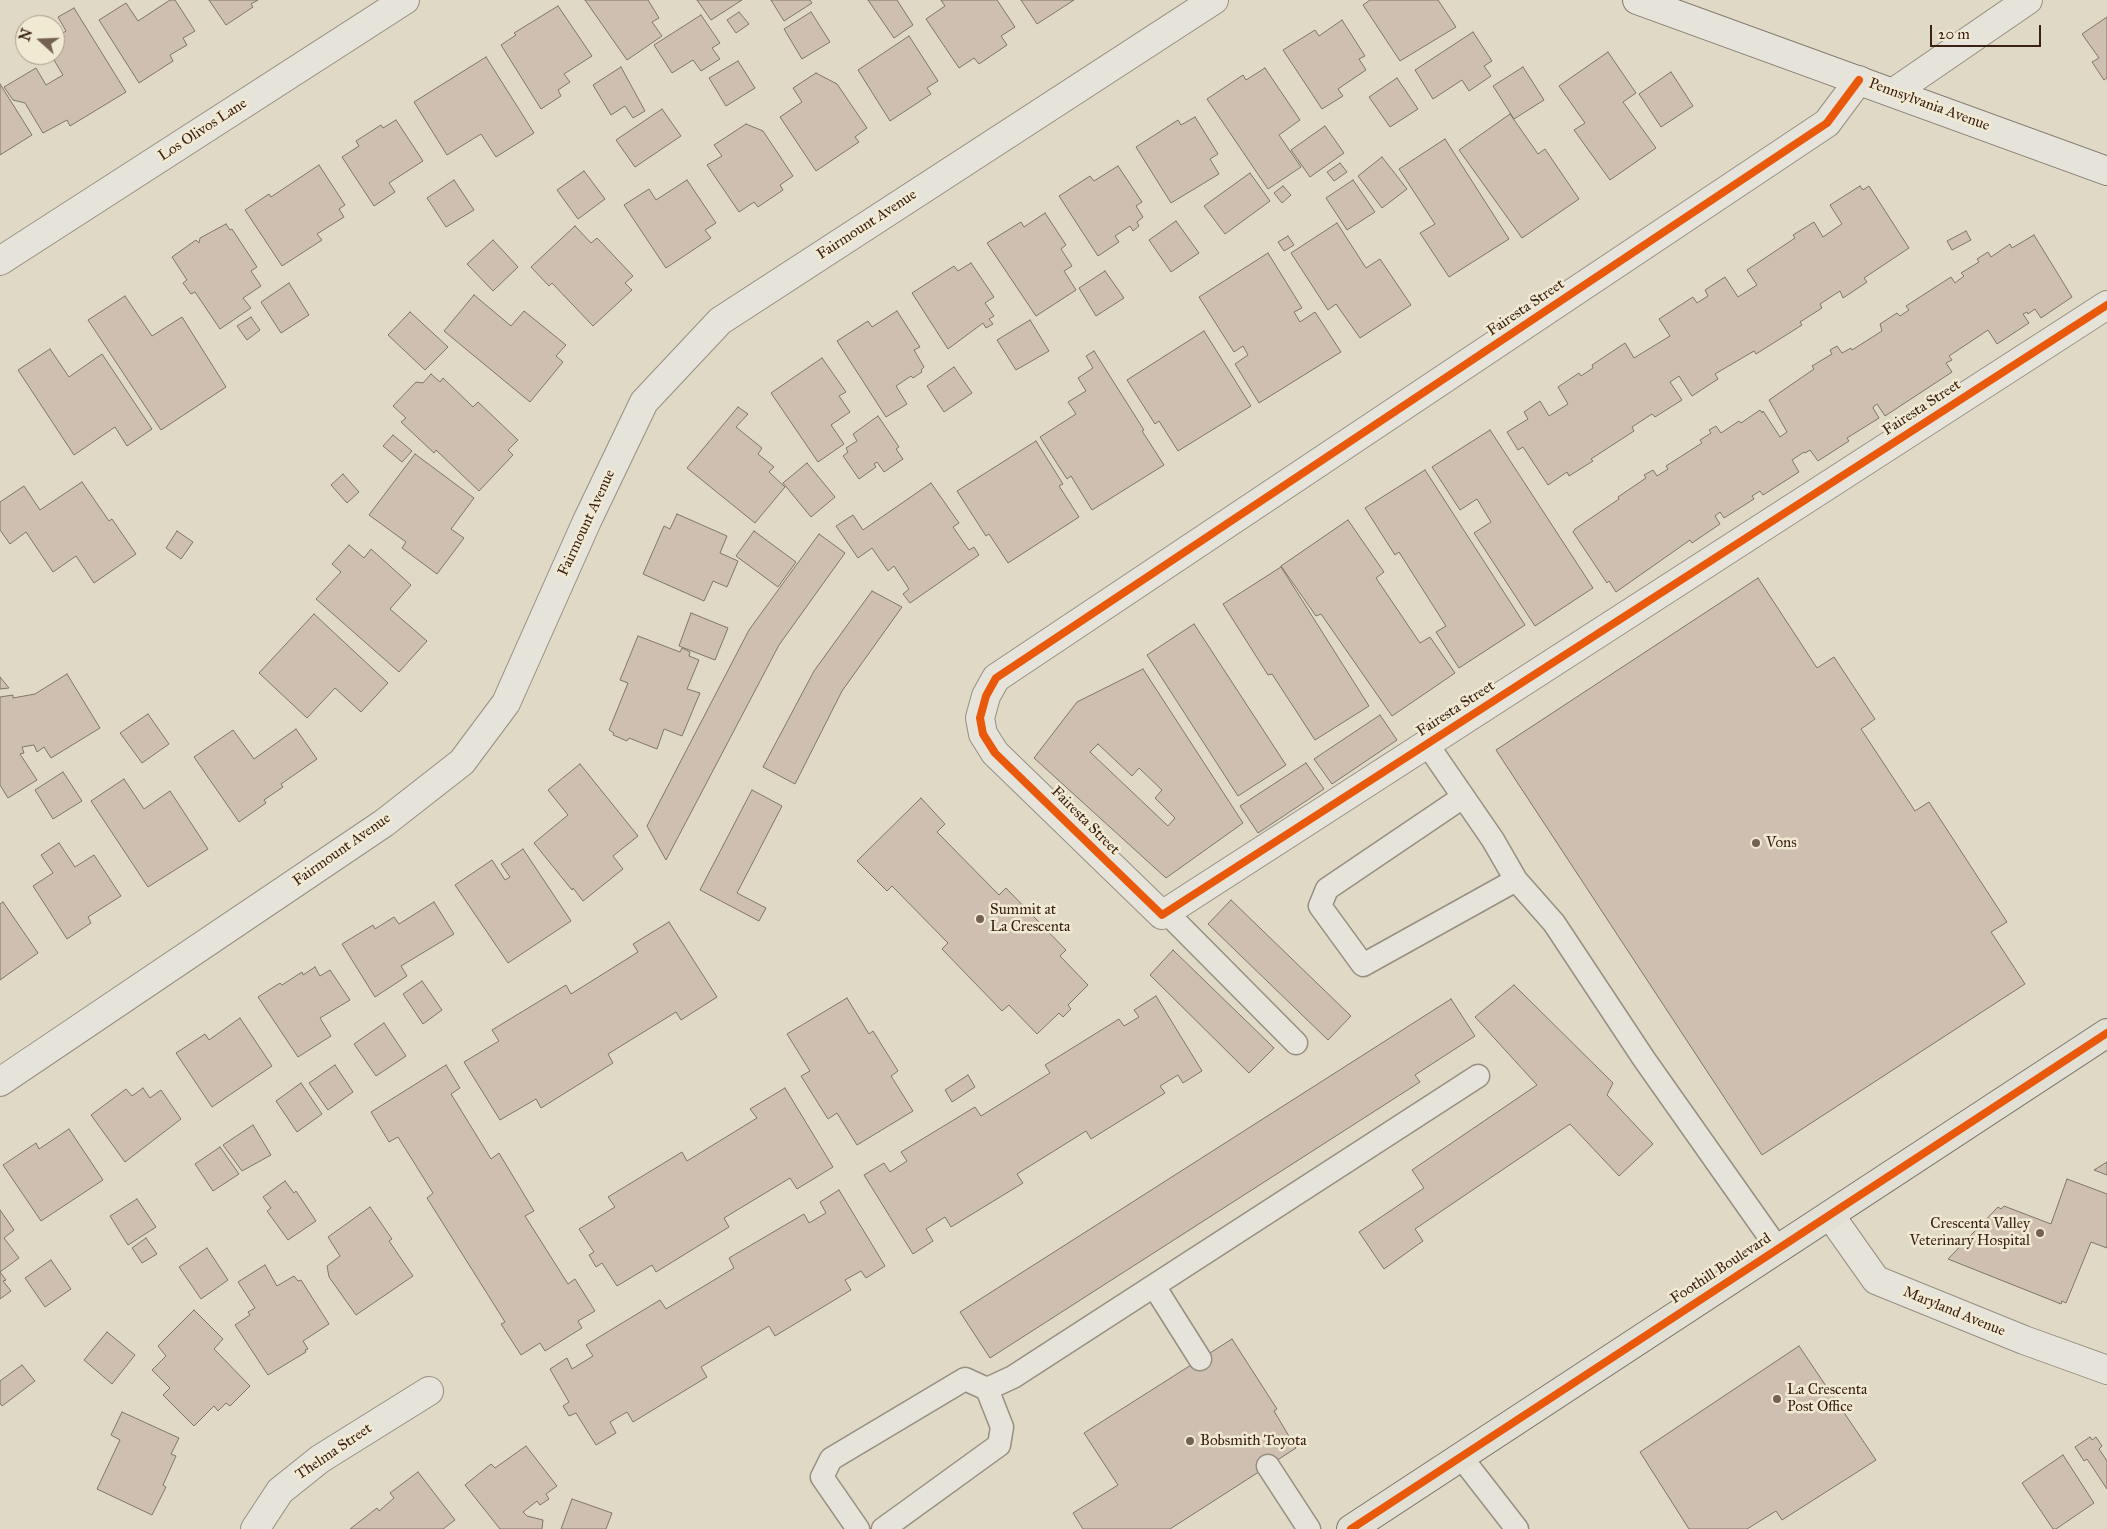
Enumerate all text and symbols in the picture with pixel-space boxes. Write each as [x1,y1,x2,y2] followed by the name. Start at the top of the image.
[15,15,65,65] north arrow
[1932,15,2043,47] scale bar
[1938,25,1970,43] text: 20 m
[16,27,36,44] text: N
[1866,75,1992,135] street label: Pennsylvania Avenue
[155,95,251,165] street label: Los Olivos Lane
[814,186,920,264] street label: Fairmount Avenue
[1484,276,1568,340] street label: Fairesta Street
[1880,376,1964,440] street label: Fairesta Street
[554,467,620,579] street label: Fairmount Avenue
[1414,677,1498,741] street label: Fairesta Street
[1047,783,1123,859] street label: Fairesta Street
[290,810,394,890] street label: Fairmount Avenue
[1766,834,1797,852] place label: Vons
[1750,837,1762,849] marker: Vons
[990,901,1070,936] place label: Summit at La Crescenta
[974,913,986,925] marker: Summit at La Crescenta
[1910,1215,2030,1250] place label: Crescenta Valley Veterinary Hospital
[2034,1227,2046,1239] marker: Crescenta Valley Veterinary Hospital
[1667,1230,1775,1308] street label: Foothill Boulevard
[1900,1283,2008,1341] street label: Maryland Avenue
[1787,1381,1867,1416] place label: La Crescenta Post Office
[1771,1393,1783,1405] marker: La Crescenta Post Office
[292,1420,376,1484] street label: Thelma Street
[1200,1432,1307,1450] place label: Bobsmith Toyota
[1184,1435,1196,1447] marker: Bobsmith Toyota

